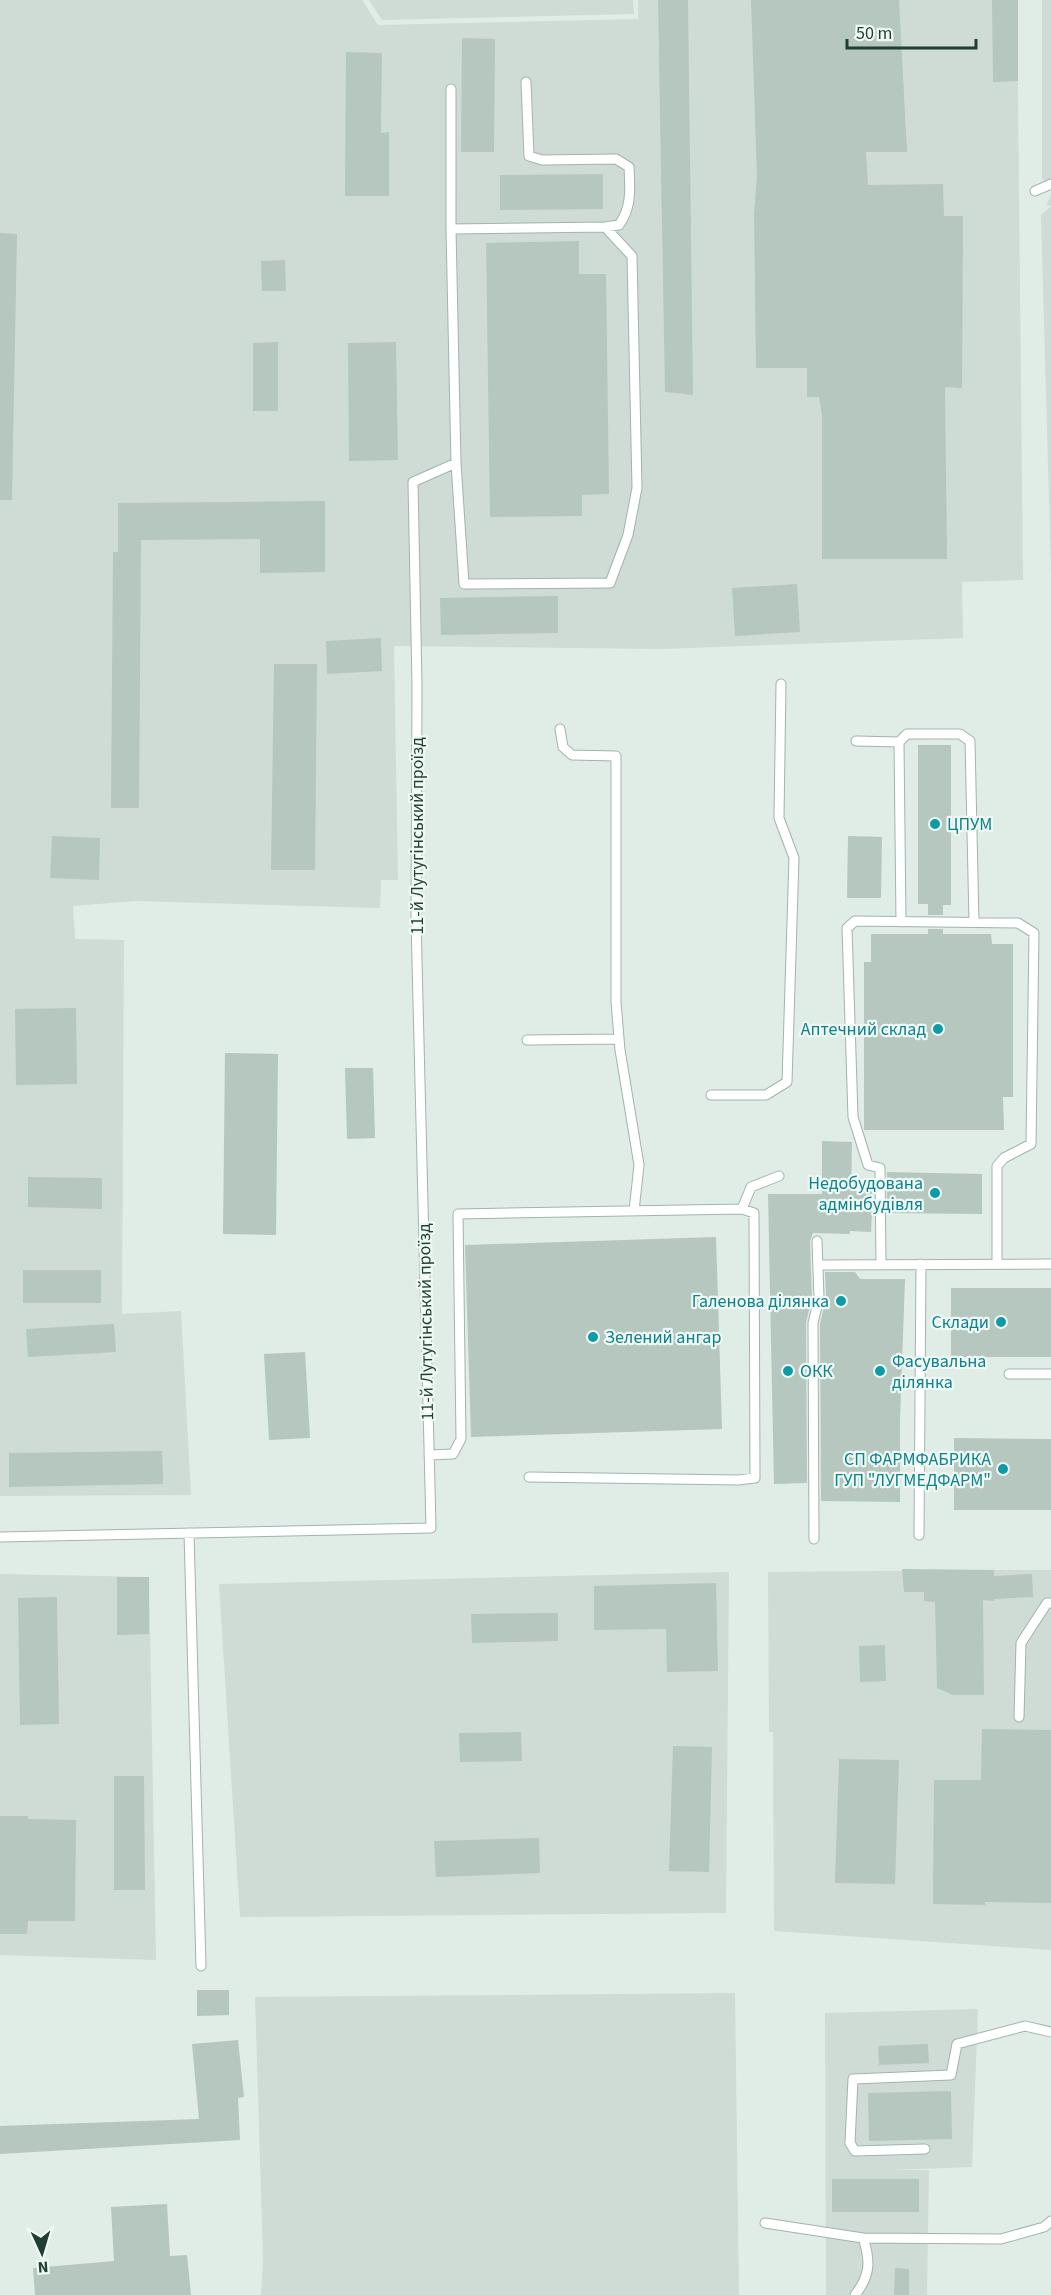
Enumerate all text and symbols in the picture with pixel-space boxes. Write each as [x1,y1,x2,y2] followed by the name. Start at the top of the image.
[847,12,976,50] scale bar
[856,21,892,46] text: 50 m
[405,737,430,935] street label: 11-й Лутугінський проїзд
[947,812,992,837] place label: ЦПУМ
[928,817,942,831] marker: ЦПУМ
[801,1017,926,1042] place label: Аптечний склад
[931,1022,945,1036] marker: Аптечний склад
[808,1171,923,1217] place label: Недобудована адмінбудівля
[928,1186,942,1200] marker: Недобудована адмінбудівля
[412,1223,440,1421] street label: 11-й Лутугінський проїзд
[692,1289,829,1314] place label: Галенова ділянка
[834,1294,848,1308] marker: Галенова ділянка
[931,1310,989,1335] place label: Склади
[994,1315,1008,1329] marker: Склади
[605,1325,721,1350] place label: Зелений ангар
[586,1330,600,1344] marker: Зелений ангар
[892,1349,986,1395] place label: Фасувальна ділянка
[800,1359,833,1384] place label: ОКК
[781,1364,795,1378] marker: ОКК
[873,1364,887,1378] marker: Фасувальна ділянка
[834,1447,991,1493] place label: СП ФАРМФАБРИКА ГУП "ЛУГМЕДФАРМ"
[996,1462,1010,1476] marker: СП ФАРМФАБРИКА ГУП "ЛУГМЕДФАРМ"
[12,2223,72,2283] north arrow
[37,2256,49,2278] text: N

